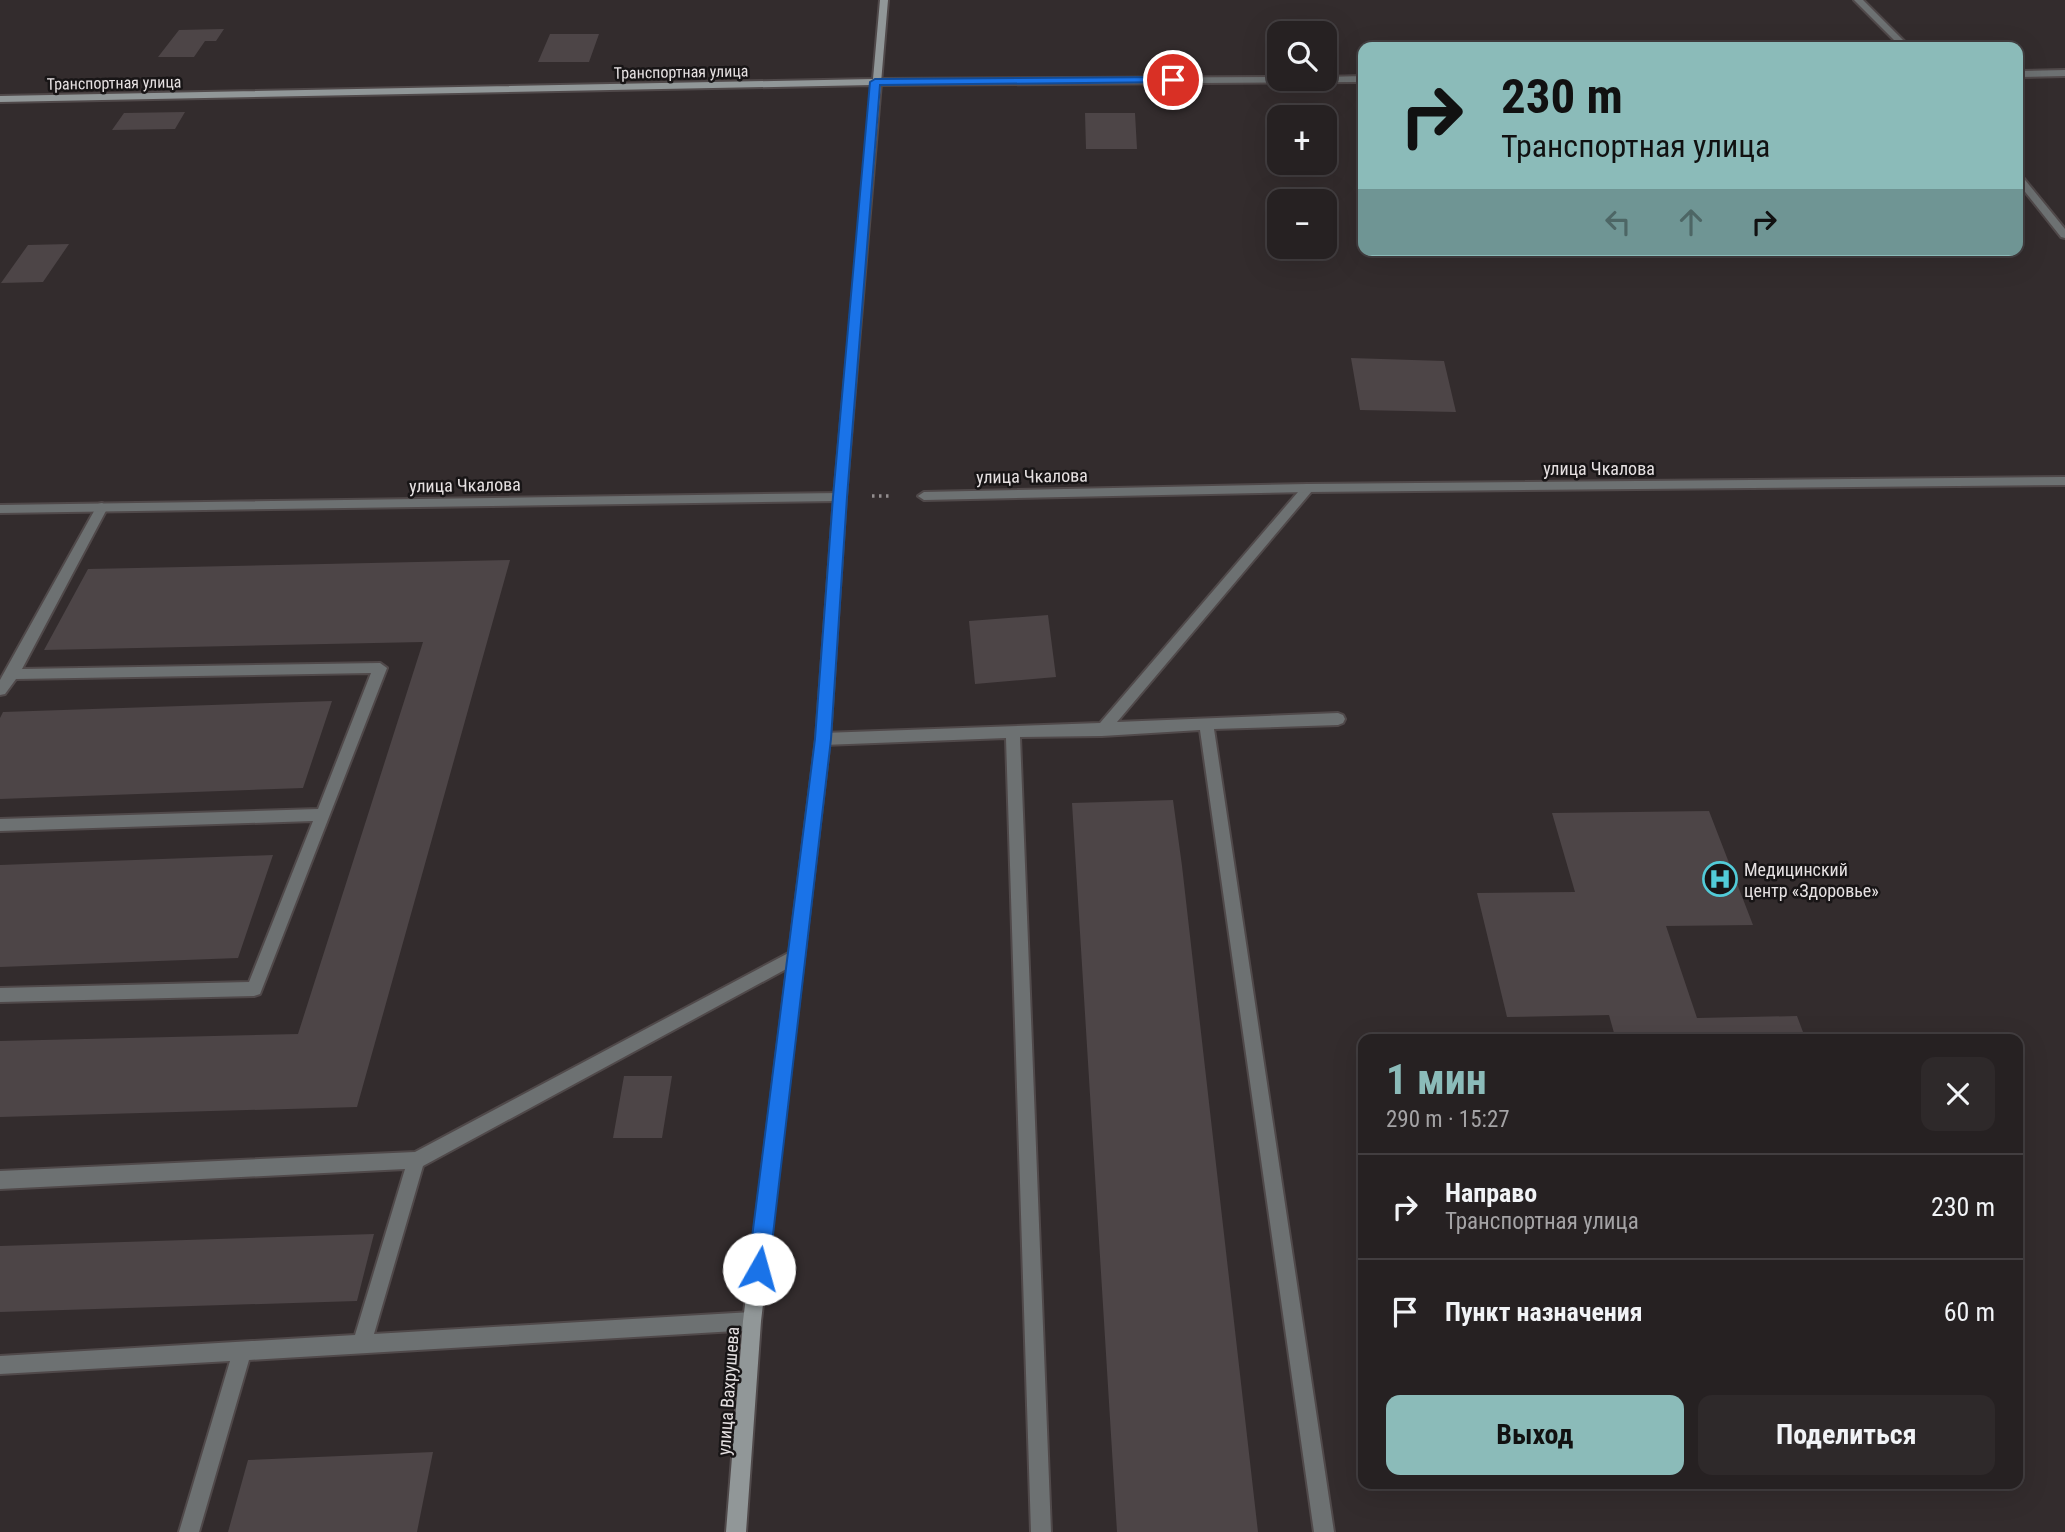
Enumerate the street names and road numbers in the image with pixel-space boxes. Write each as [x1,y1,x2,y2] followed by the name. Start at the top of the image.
[613,61,749,83] street label: Транспортная улица
[46,72,182,94] street label: Транспортная улица
[1543,458,1655,479] street label: улица Чкалова
[976,465,1088,487] street label: улица Чкалова
[409,474,521,496] street label: улица Чкалова
[713,1326,743,1456] street label: улица Вахрушева

